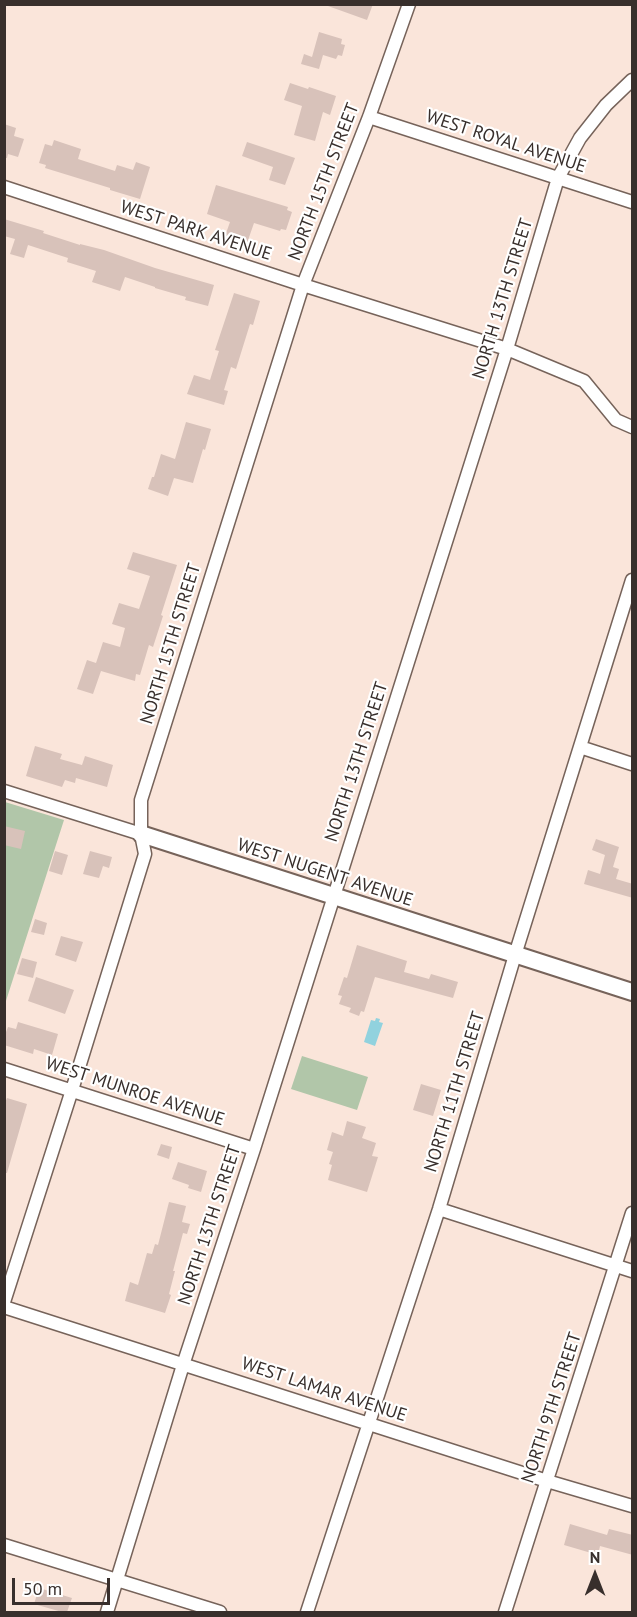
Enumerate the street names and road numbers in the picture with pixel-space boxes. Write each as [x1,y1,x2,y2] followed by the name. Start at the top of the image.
[284,100,364,264] street label: NORTH 15TH STREET
[423,106,589,178] street label: WEST ROYAL AVENUE
[118,196,274,266] street label: WEST PARK AVENUE
[468,216,538,382] street label: NORTH 13TH STREET
[136,561,206,727] street label: NORTH 15TH STREET
[321,679,393,845] street label: NORTH 13TH STREET
[234,834,416,912] street label: WEST NUGENT AVENUE
[420,1009,490,1175] street label: NORTH 11TH STREET
[43,1053,227,1131] street label: WEST MUNROE AVENUE
[174,1142,246,1308] street label: NORTH 13TH STREET
[517,1330,587,1486] street label: NORTH 9TH STREET
[239,1353,409,1427] street label: WEST LAMAR AVENUE

